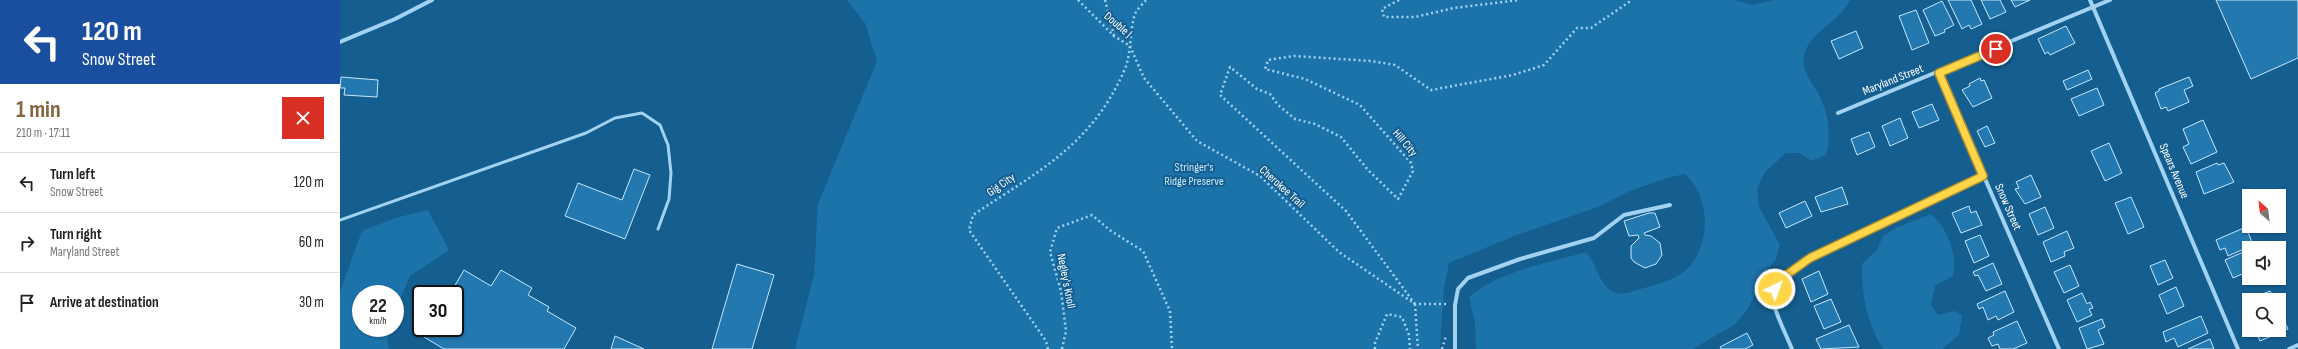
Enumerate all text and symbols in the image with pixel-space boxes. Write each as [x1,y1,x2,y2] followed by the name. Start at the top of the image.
[1101,9,1135,41] street label: Double J
[82,15,142,48] text: 120 m
[16,16,68,68] icon: left
[1979,32,2013,66] pin
[1985,38,2007,60] icon: arrive
[82,49,156,70] text: Snow Street
[1860,61,1926,99] street label: Maryland Street
[16,95,61,124] text: 1 min
[282,97,324,139] button: close
[16,125,70,141] text: 210 m · 17:11
[1389,126,1421,160] street label: Hill City
[2156,141,2192,201] street label: Spears Avenue
[1164,160,1224,189] park label: Stringer's Ridge Preserve
[1256,163,1308,211] street label: Cherokee Trail
[50,165,95,184] text: Turn left
[984,170,1018,200] street label: Gig City
[16,172,38,194] icon: left
[294,173,324,192] text: 120 m
[1991,181,2025,233] street label: Snow Street
[50,184,103,200] text: Snow Street
[2242,189,2286,233] north arrow
[2242,189,2286,337] map controls
[50,225,102,244] text: Turn right
[16,232,38,254] icon: right
[299,233,324,252] text: 60 m
[2242,241,2286,285] button: sound
[50,244,120,260] text: Maryland Street
[1053,252,1079,310] street label: Negley's Knoll
[1754,268,1796,310] position arrow
[412,285,464,337] speed limit sign: 30
[16,292,38,314] icon: arrive
[50,293,159,312] text: Arrive at destination
[299,293,324,312] text: 30 m
[2242,293,2286,337] button: search
[369,294,387,318] text: 22
[369,315,387,327] text: km/h

